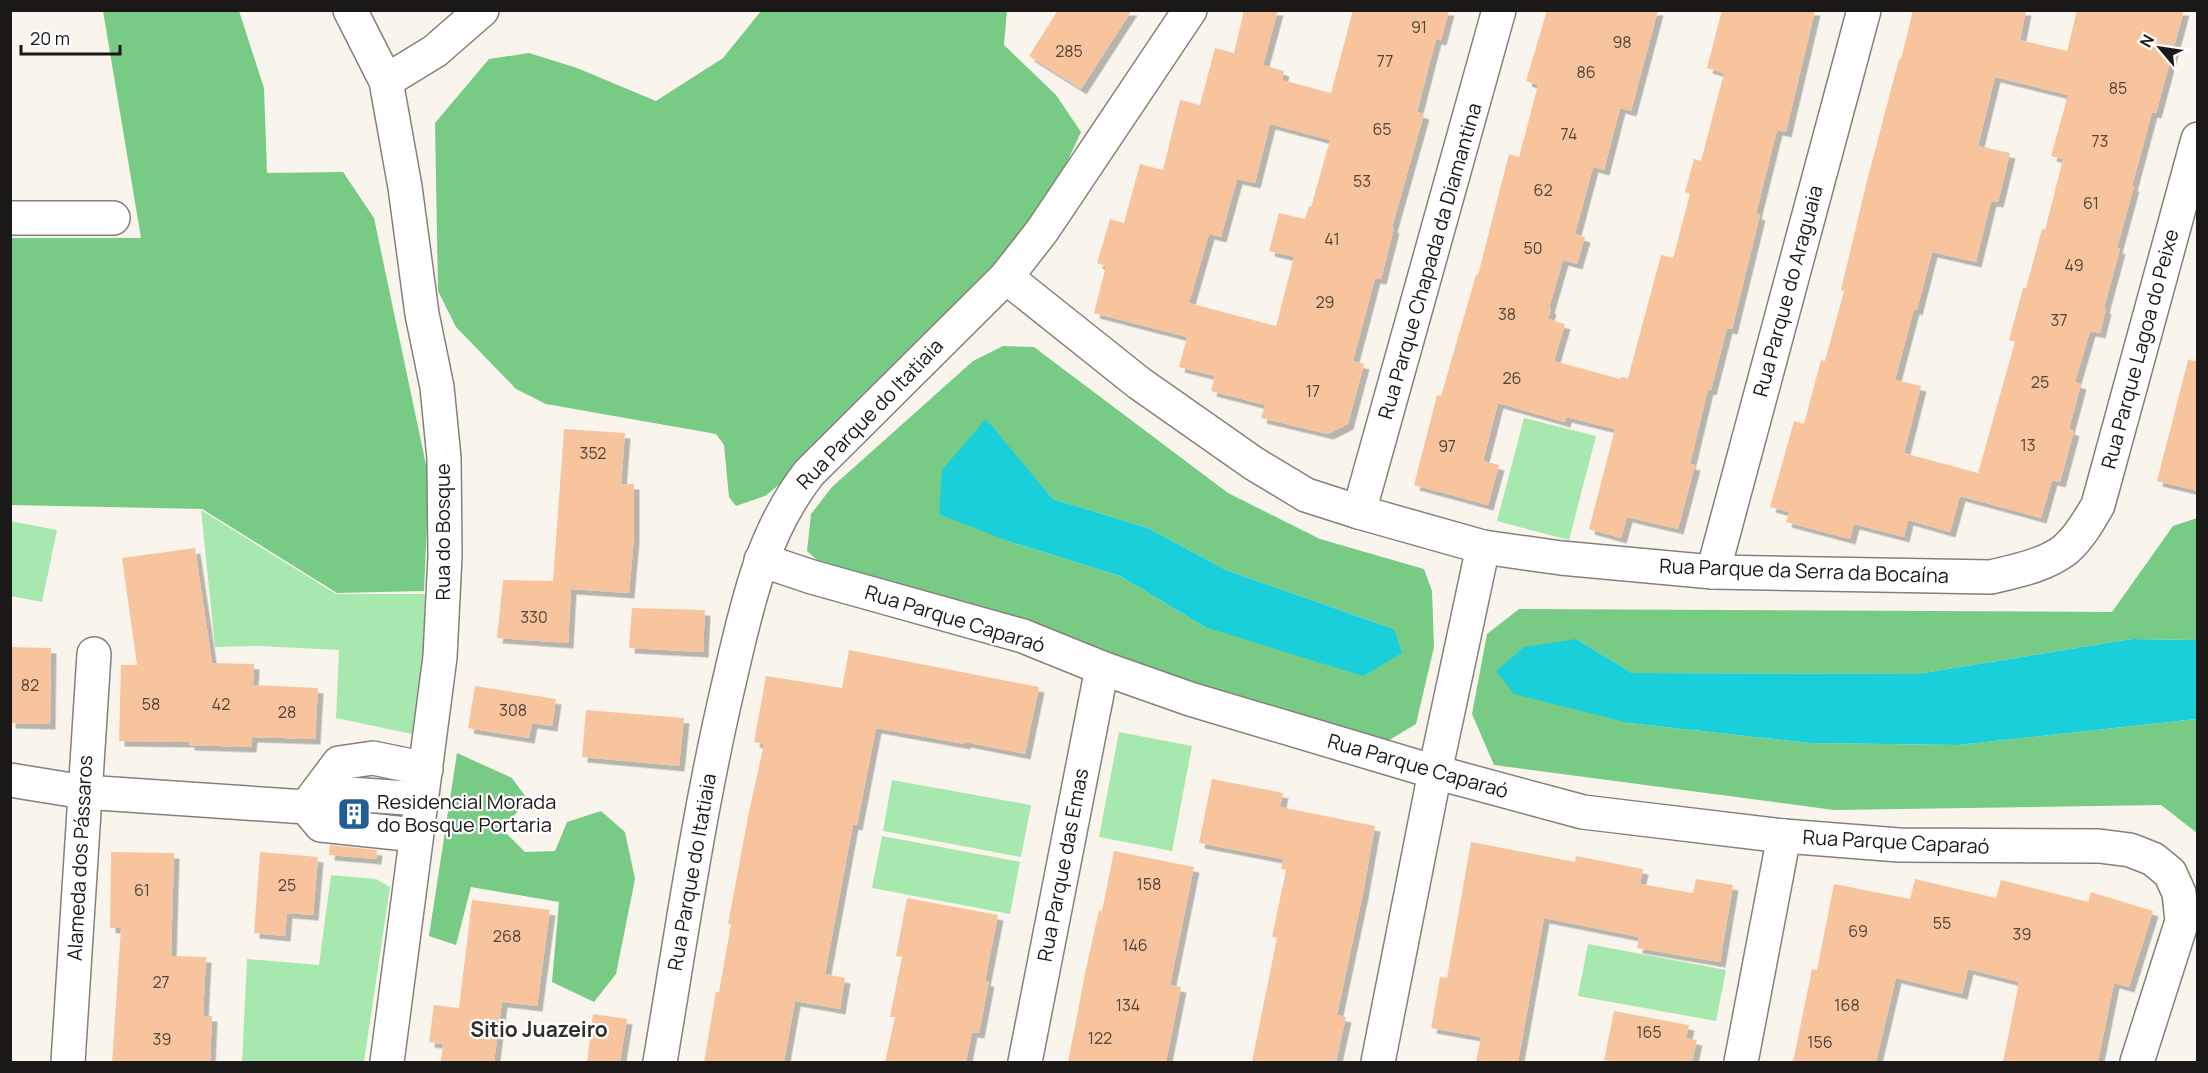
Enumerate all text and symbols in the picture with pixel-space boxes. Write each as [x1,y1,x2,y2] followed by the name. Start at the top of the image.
[1411,16,1427,38] house number: 91
[21,18,120,56] scale bar
[2130,18,2190,78] north arrow
[30,26,70,50] text: 20 m
[2134,30,2159,51] text: N
[1612,31,1632,53] house number: 98
[1055,40,1083,62] house number: 285
[1377,50,1393,72] house number: 77
[1576,61,1596,83] house number: 86
[2109,77,2127,99] house number: 85
[1371,100,1488,422] street label: Rua Parque Chapada da Diamantina
[1372,118,1392,140] house number: 65
[1561,123,1577,145] house number: 74
[2092,130,2108,152] house number: 73
[1353,170,1371,192] house number: 53
[1533,179,1553,201] house number: 62
[1746,182,1829,400] street label: Rua Parque do Araguaia
[2083,192,2099,214] house number: 61
[2095,226,2185,472] street label: Rua Parque Lagoa do Peixe
[1324,228,1340,250] house number: 41
[1524,237,1543,259] house number: 50
[2064,254,2084,276] house number: 49
[1315,291,1335,313] house number: 29
[1498,303,1516,325] house number: 38
[2051,309,2067,331] house number: 37
[790,332,949,495] street label: Rua Parque do Itatiaia
[1502,367,1522,389] house number: 26
[2031,371,2049,393] house number: 25
[1306,380,1320,402] house number: 17
[2020,434,2036,456] house number: 13
[1438,435,1456,457] house number: 97
[580,442,606,464] house number: 352
[429,463,456,601] street label: Rua do Bosque
[1659,552,1949,589] street label: Rua Parque da Serra da Bocaína
[862,578,1049,659] street label: Rua Parque Caparaó
[520,606,548,628] house number: 330
[21,674,39,696] house number: 82
[142,693,160,715] house number: 58
[212,693,230,715] house number: 42
[499,699,527,721] house number: 308
[278,701,296,723] house number: 28
[1325,727,1512,804] street label: Rua Parque Caparaó
[61,754,98,962] street label: Alameda dos Pássaros
[1031,766,1094,964] street label: Rua Parque das Emas
[661,771,722,973] street label: Rua Parque do Itatiaia
[377,788,556,838] place label: Residencial Morada do Bosque Portaria
[336,796,372,832] building icon: Residencial Morada do Bosque Portaria
[1802,823,1990,860] street label: Rua Parque Caparaó
[1137,873,1161,895] house number: 158
[278,874,296,896] house number: 25
[134,879,150,901] house number: 61
[1933,912,1951,934] house number: 55
[1848,920,1868,942] house number: 69
[2013,923,2031,945] house number: 39
[493,925,521,947] house number: 268
[1122,934,1148,956] house number: 146
[152,971,170,993] house number: 27
[1116,994,1140,1016] house number: 134
[1834,994,1860,1016] house number: 168
[470,1015,608,1043] district label: Sitio Juazeiro
[1636,1021,1662,1043] house number: 165
[1088,1027,1112,1049] house number: 122
[153,1028,171,1050] house number: 39
[1807,1031,1833,1053] house number: 156

